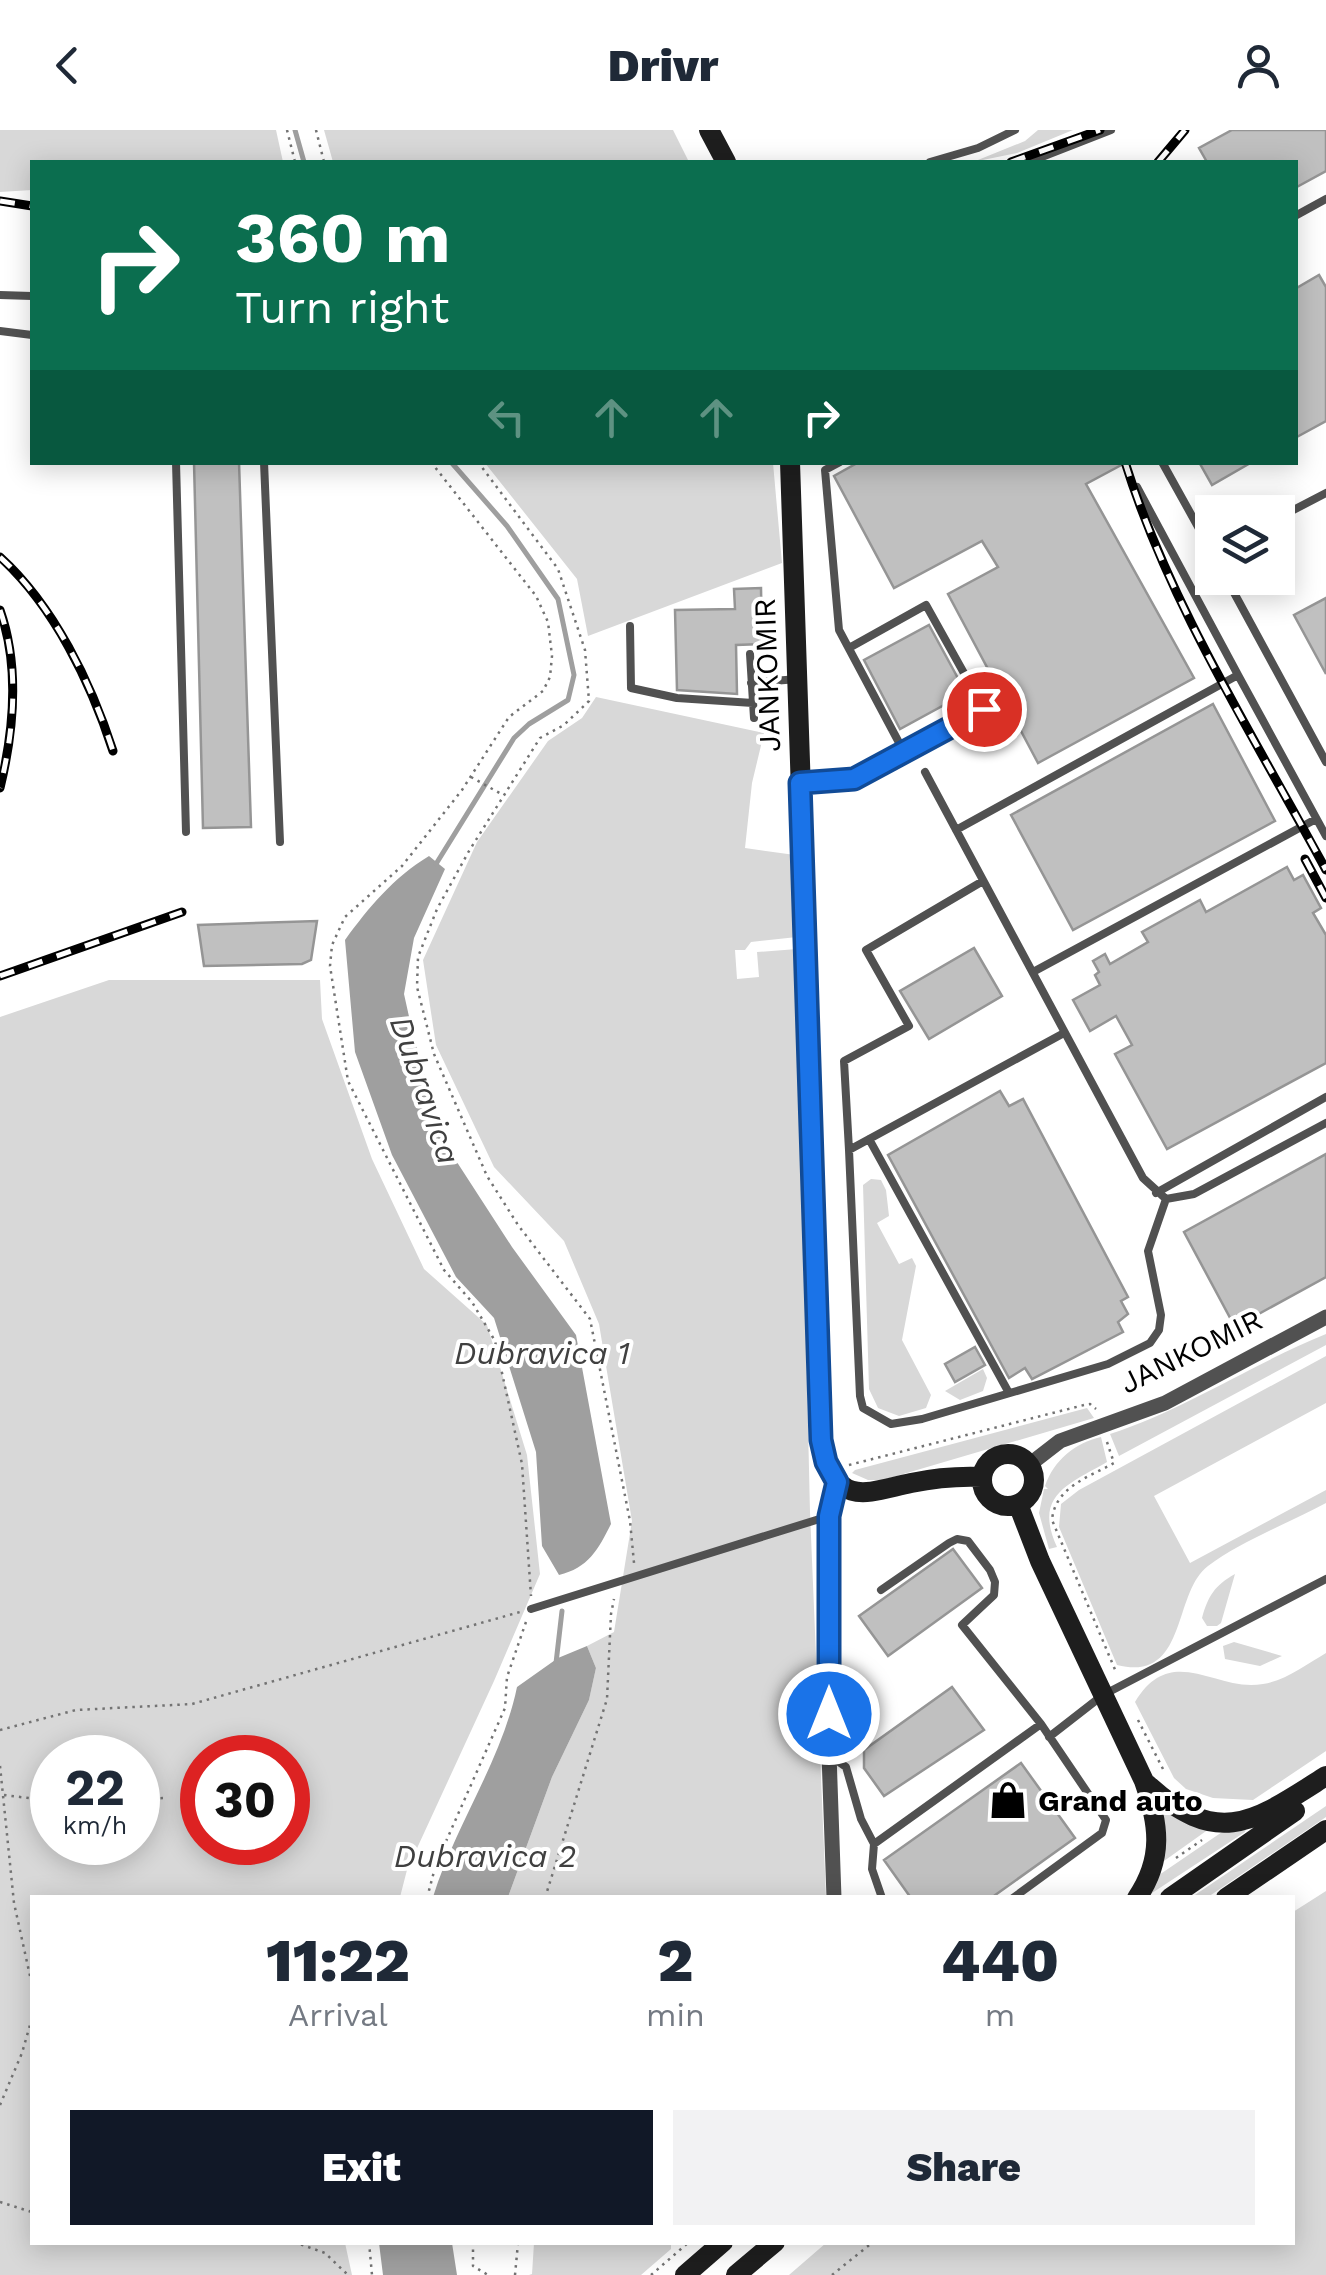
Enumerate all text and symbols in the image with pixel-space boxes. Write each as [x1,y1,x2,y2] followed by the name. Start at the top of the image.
[40,38,95,93] icon: back
[1231,38,1286,93] icon: person
[608,39,718,92] text: Drivr
[235,197,451,279] text: 360 m
[70,200,200,330] icon: right
[235,281,449,334] text: Turn right
[479,390,534,445] icon: left
[584,390,639,445] icon: ahead
[689,390,744,445] icon: ahead
[794,390,849,445] icon: right
[1195,495,1295,595] map controls
[1195,495,1295,595] button: layers
[747,598,787,752] street label: JANKOMIR
[942,667,1027,752] pin
[957,682,1012,737] icon: arrive
[382,1011,468,1169] water label: Dubravica
[1114,1302,1268,1400] street label: JANKOMIR
[454,1334,630,1372] water label: Dubravica 1
[777,1662,881,1766] position arrow
[180,1735,310,1865] speed limit sign: 30
[65,1758,125,1817] text: 22
[987,1779,1029,1821] shop icon: Grand auto
[1038,1783,1203,1818] place label: Grand auto
[63,1811,127,1840] text: km/h
[394,1837,576,1875] water label: Dubravica 2
[266,1925,410,1996] text: 11:22
[657,1925,693,1996] text: 2
[941,1925,1059,1996] text: 440
[288,1996,388,2034] text: Arrival
[646,1996,705,2034] text: min
[985,1996,1015,2034] text: m
[70,2110,653,2225] button: Exit
[673,2110,1255,2225] button: Share

